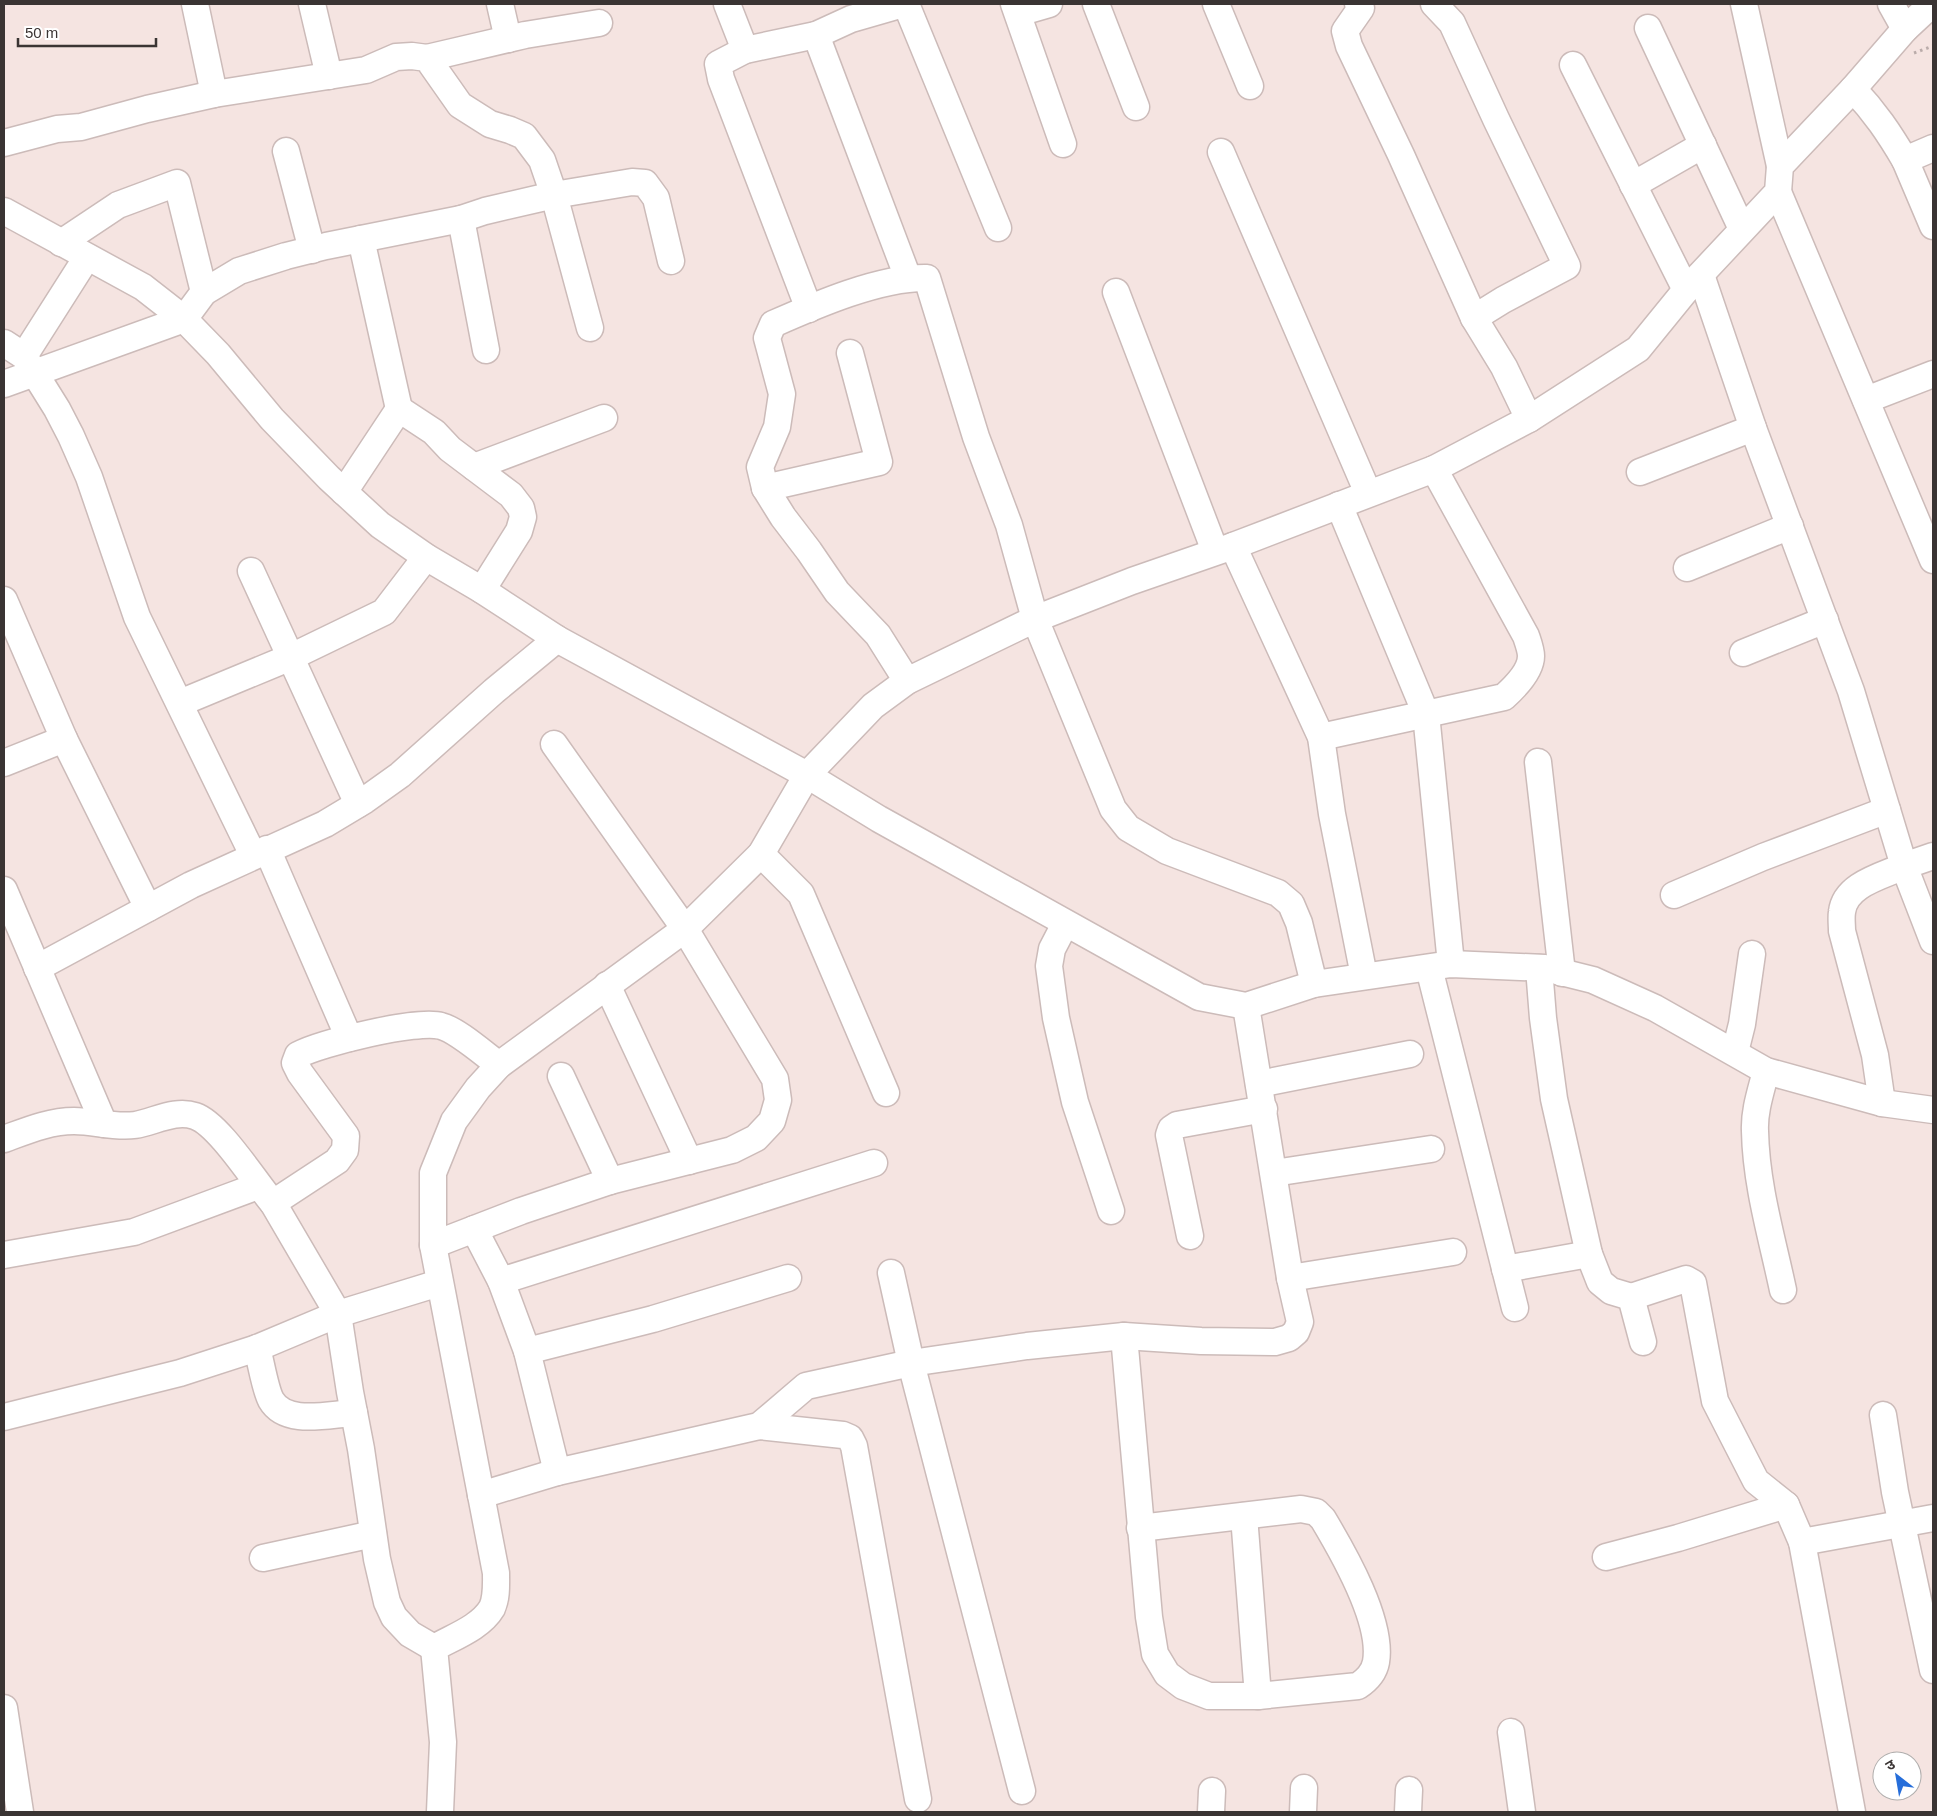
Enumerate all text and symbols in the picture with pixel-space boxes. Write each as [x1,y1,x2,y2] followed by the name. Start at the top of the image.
[18,15,155,47] scale bar
[25,24,58,41] text: 50 m
[1872,1751,1922,1801] north arrow
[1883,1755,1899,1774] text: उ

